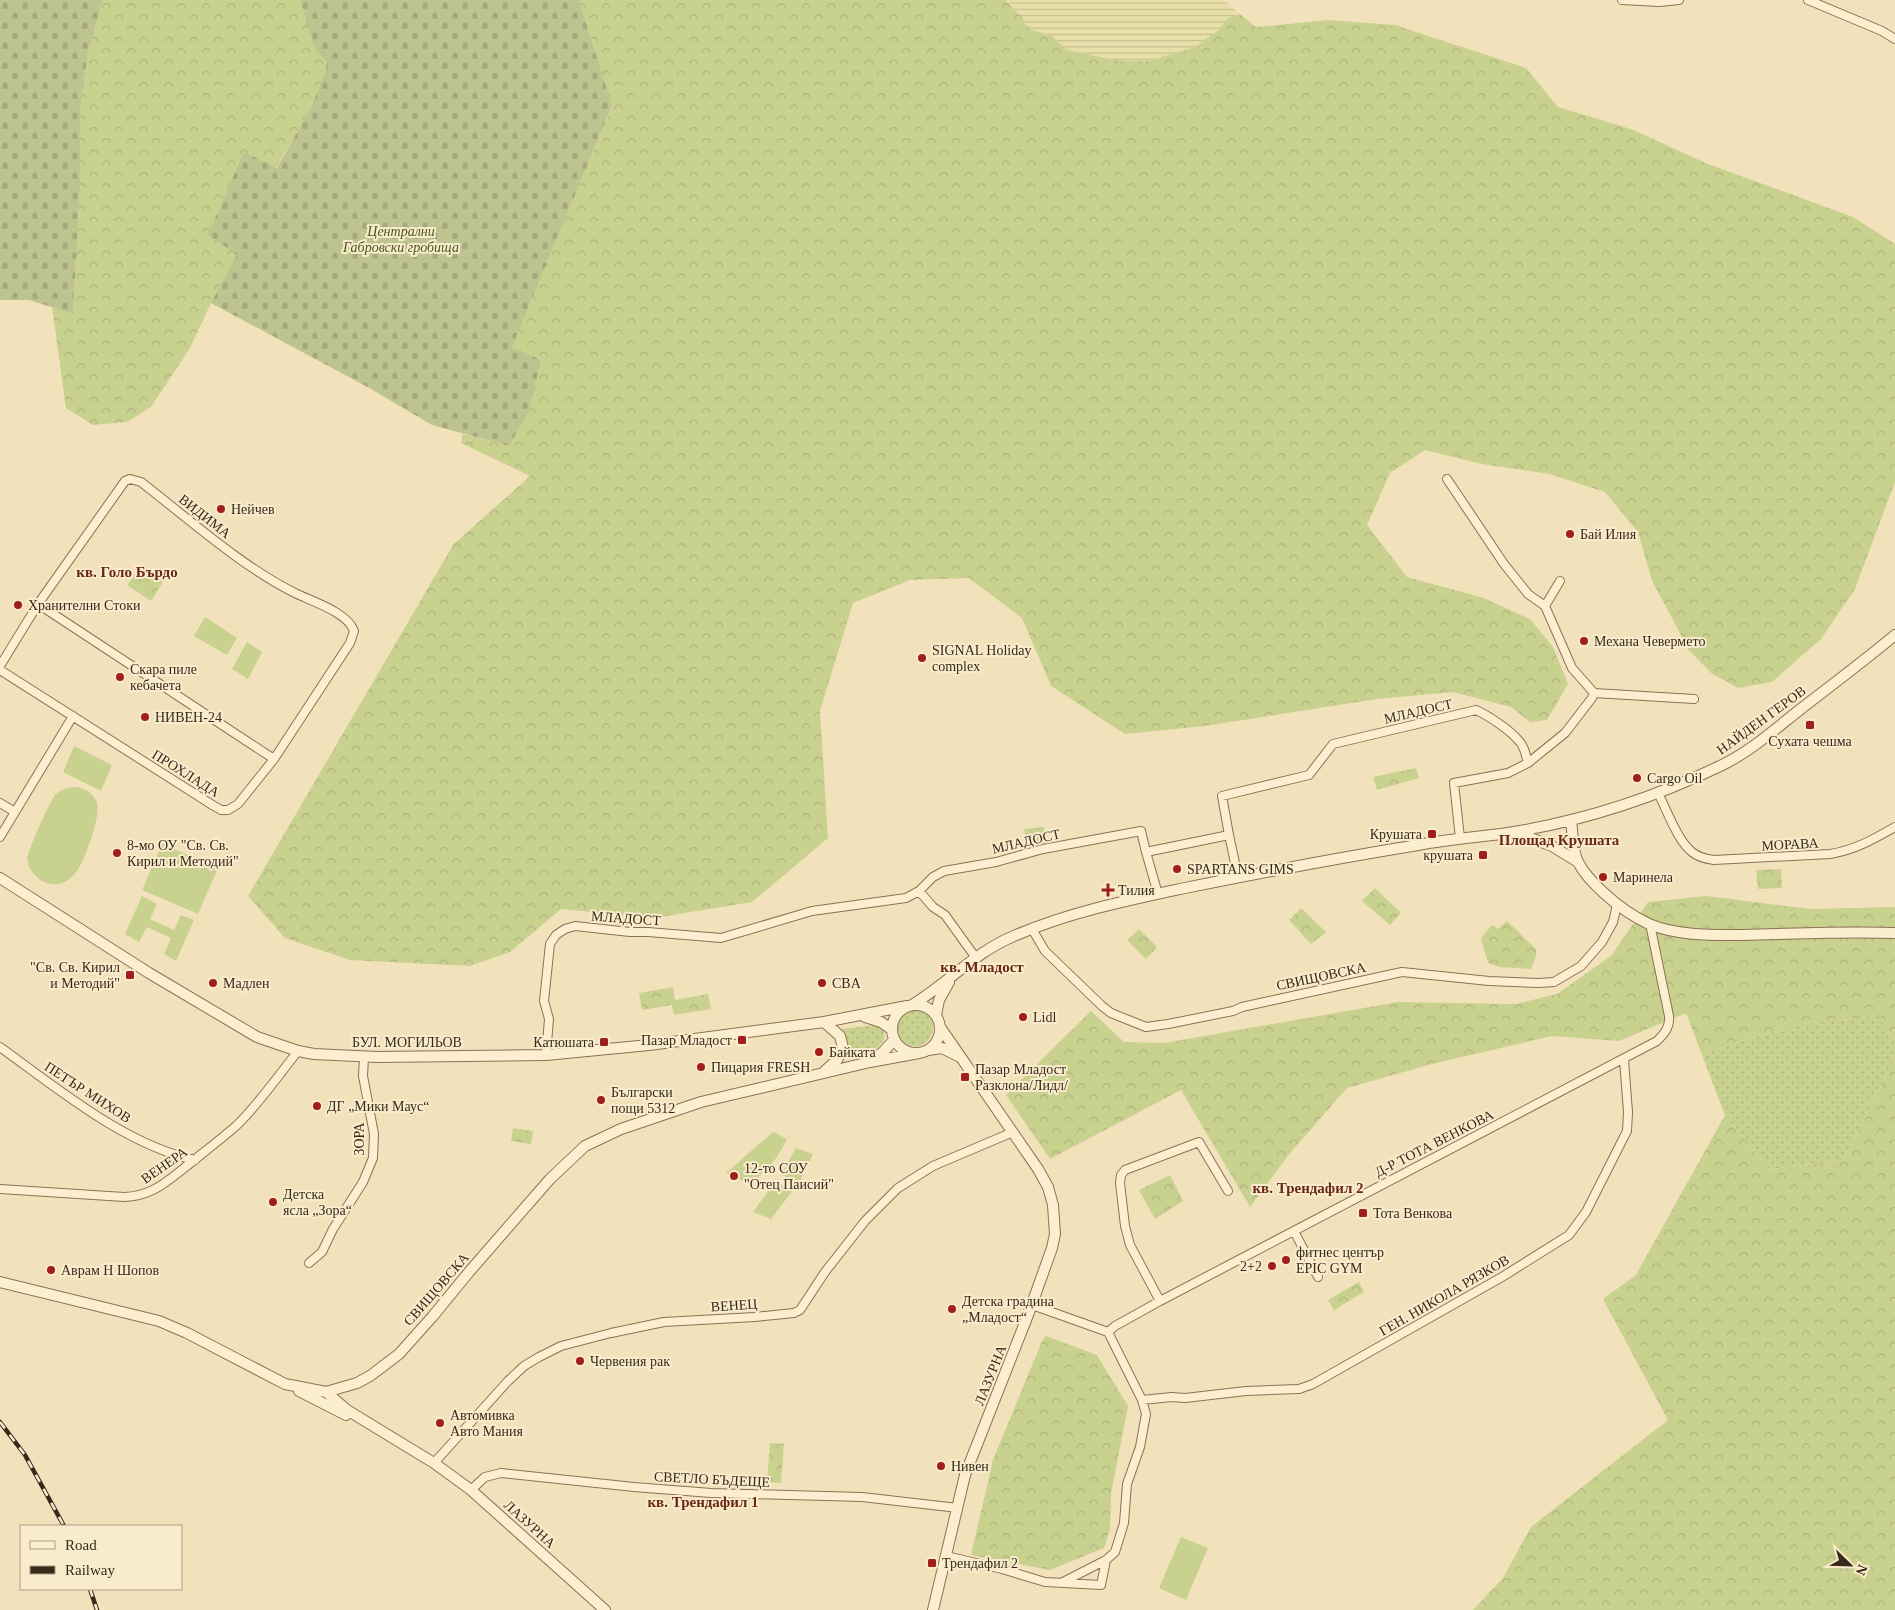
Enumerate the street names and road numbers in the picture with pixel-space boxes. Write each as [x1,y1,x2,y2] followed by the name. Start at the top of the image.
[176,491,234,542] street label: ВИДИМА
[1713,682,1809,758] street label: НАЙДЕН ГЕРОВ
[1382,696,1454,727] street label: МЛАДОСТ
[149,747,223,801] street label: ПРОХЛАДА
[990,826,1062,857] street label: МЛАДОСТ
[1761,835,1820,853] street label: МОРАВА
[591,909,662,928] street label: МЛАДОСТ
[1275,959,1368,993] street label: СВИЩОВСКА
[352,1035,462,1050] street label: БУЛ. МОГИЛЬОВ
[42,1059,134,1126] street label: ПЕТЪР МИХОВ
[1372,1107,1497,1180] street label: Д-Р ТОТА ВЕНКОВА
[352,1121,367,1156] street label: ЗОРА
[138,1144,191,1187] street label: ВЕНЕРА
[401,1249,473,1329] street label: СВИЩОВСКА
[1377,1252,1512,1339] street label: ГЕН. НИКОЛА РЯЗКОВ
[710,1296,758,1315] street label: ВЕНЕЦ
[972,1342,1010,1408] street label: ЛАЗУРНА
[653,1469,770,1490] street label: СВЕТЛО БЪДЕЩЕ
[501,1497,559,1552] street label: ЛАЗУРНА

